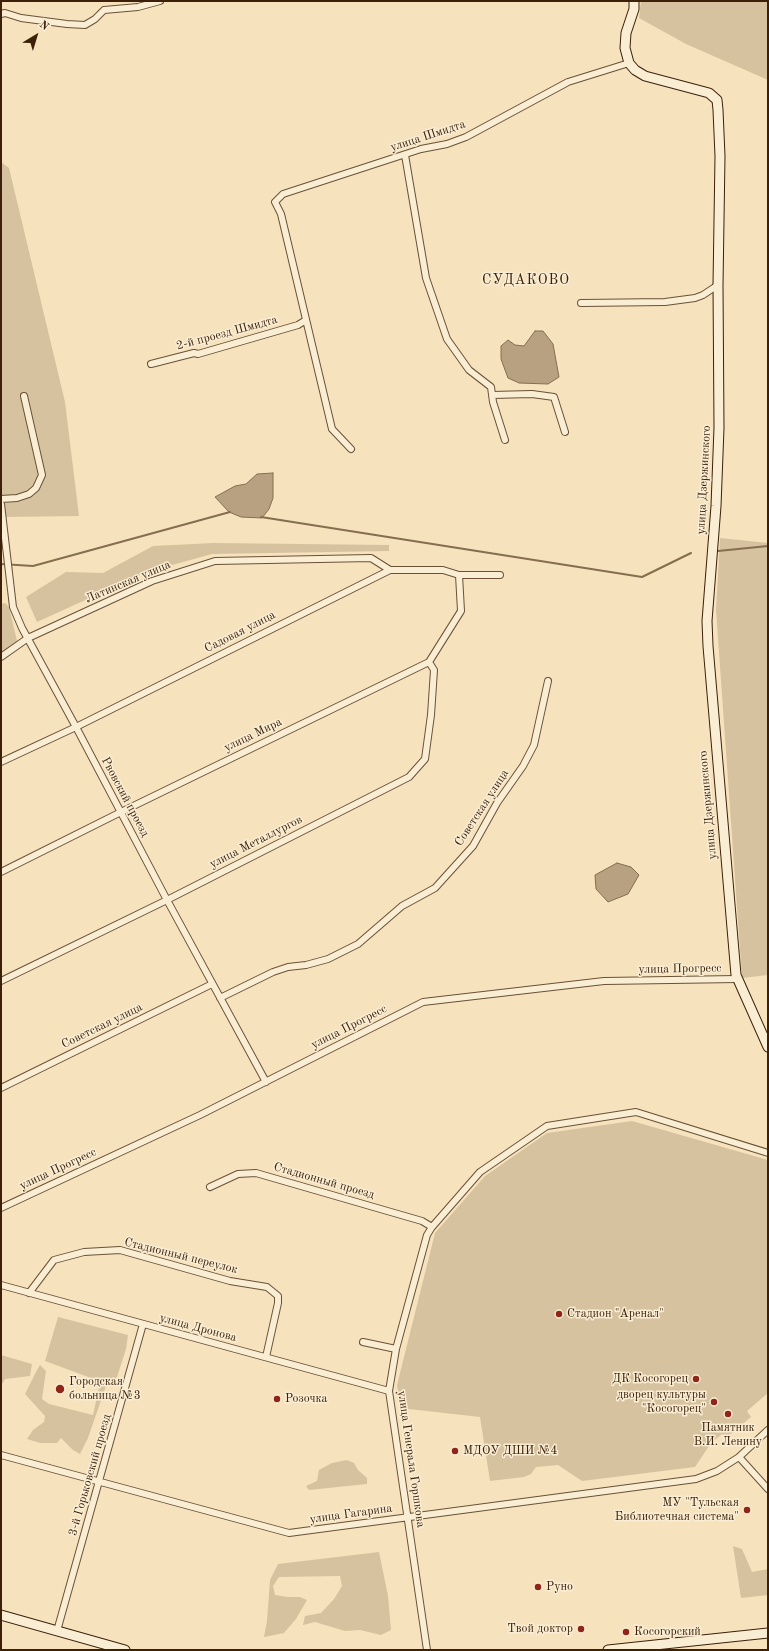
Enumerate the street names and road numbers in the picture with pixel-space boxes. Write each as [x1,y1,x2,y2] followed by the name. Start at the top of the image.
[389,117,467,155] street label: улица Шмидта
[175,313,279,353] street label: 2-й проезд Шмидта
[694,425,714,535] street label: улица Дзержинского
[83,558,173,606] street label: Латинская улица
[202,608,278,656] street label: Садовая улица
[222,715,284,755] street label: улица Мира
[696,750,720,860] street label: улица Дзержинского
[98,755,152,839] street label: Рвовский проезд
[452,767,512,849] street label: Советская улица
[207,812,305,872] street label: улица Металлургов
[638,961,722,977] street label: улица Прогресс
[59,1000,145,1052] street label: Советская улица
[309,1002,389,1052] street label: улица Прогресс
[17,1145,99,1193] street label: улица Прогресс
[272,1160,376,1202] street label: Стадионный проезд
[123,1235,239,1277] street label: Стадионный переулок
[158,1311,238,1345] street label: улица Дронова
[394,1390,428,1528] street label: улица Генерала Горшкова
[66,1413,114,1537] street label: 3-й Горьковский проезд
[309,1501,393,1527] street label: улица Гагарина

